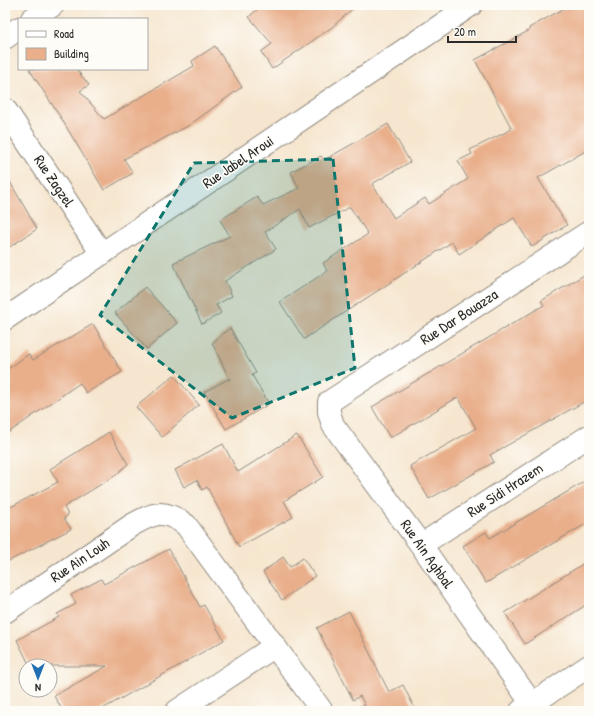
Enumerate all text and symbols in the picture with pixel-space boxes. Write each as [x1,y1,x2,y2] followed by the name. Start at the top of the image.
[18,18,148,70] legend
[448,18,516,44] scale bar
[454,23,476,40] text: 20 m
[54,25,74,42] text: Road
[54,45,89,62] text: Building
[198,130,277,193] street label: Rue Jabel Aroui
[29,150,80,211] street label: Rue Zagzel
[416,284,502,350] street label: Rue Dar Bouazza
[463,457,547,522] street label: Rue Sidi Hrazem
[396,515,459,592] street label: Rue Ain Aghbal
[46,532,113,587] street label: Rue Ain Louh
[18,658,58,698] north arrow
[35,681,41,695] text: N

